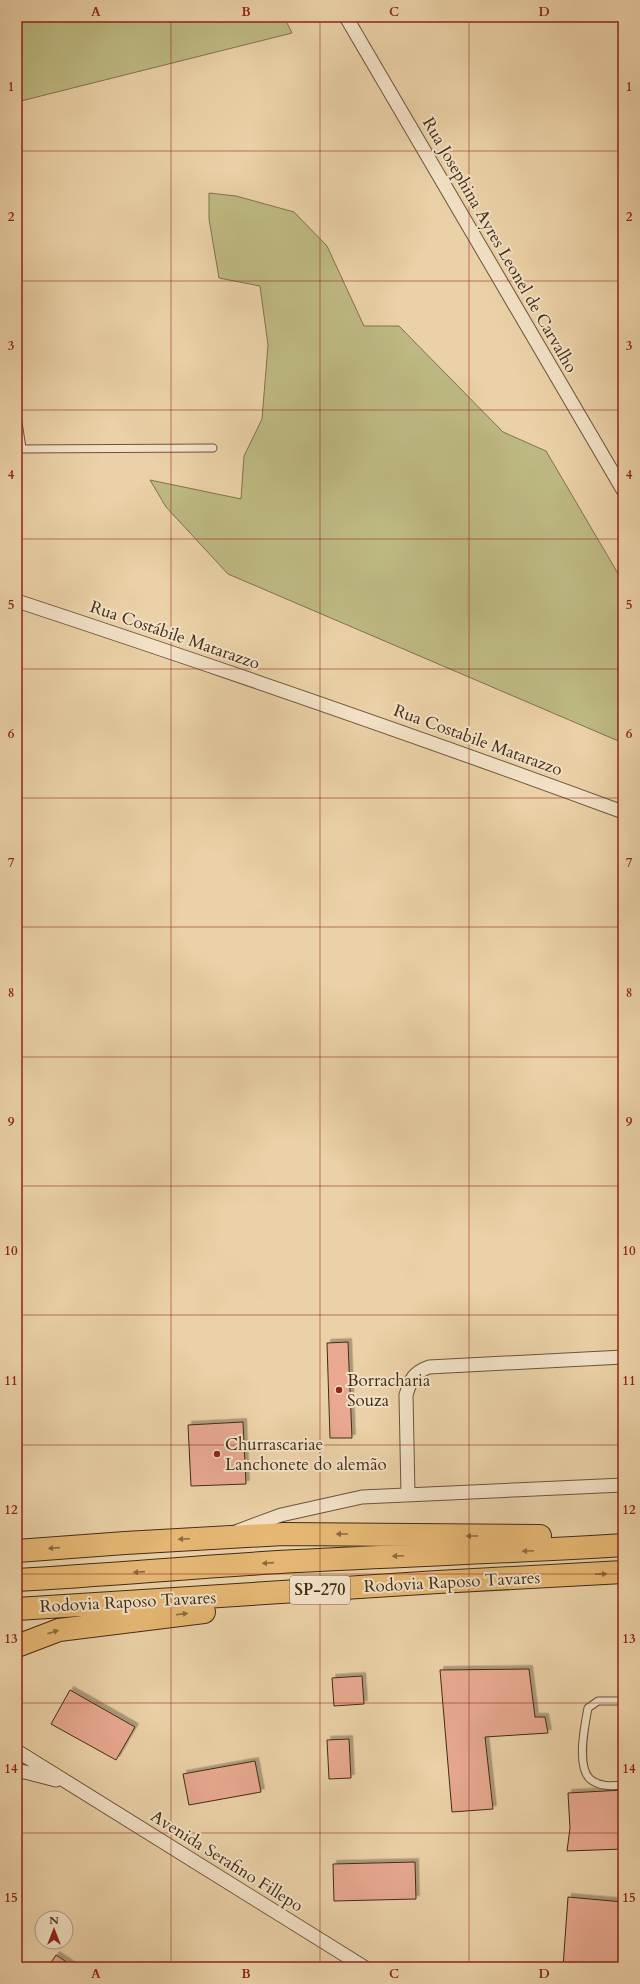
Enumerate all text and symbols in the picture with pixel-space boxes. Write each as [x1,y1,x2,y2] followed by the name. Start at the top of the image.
[91,3,101,21] text: A
[241,3,251,21] text: B
[389,3,399,21] text: C
[538,3,550,21] text: D
[8,78,14,96] text: 1
[626,78,632,96] text: 1
[417,113,583,377] street label: Rua Josephina Ayres Leonel de Carvalho
[8,208,15,226] text: 2
[626,208,633,226] text: 2
[8,337,15,355] text: 3
[626,337,633,355] text: 3
[8,466,15,484] text: 4
[626,466,633,484] text: 4
[87,595,263,675] street label: Rua Costábile Matarazzo
[8,596,14,614] text: 5
[626,596,632,614] text: 5
[390,699,566,781] street label: Rua Costabile Matarazzo
[8,725,15,743] text: 6
[626,725,633,743] text: 6
[8,854,15,872] text: 7
[626,854,633,872] text: 7
[8,984,14,1002] text: 8
[626,984,632,1002] text: 8
[8,1113,15,1131] text: 9
[626,1113,633,1131] text: 9
[4,1242,18,1260] text: 10
[622,1242,636,1260] text: 10
[347,1369,431,1412] place label: Borracharia Souza
[4,1372,18,1390] text: 11
[622,1372,636,1390] text: 11
[334,1385,344,1395] marker: Borracharia Souza
[225,1433,387,1476] place label: Churrascariae Lanchonete do alemão
[212,1449,222,1459] marker: Churrascariae Lanchonete do alemão
[4,1501,18,1519] text: 12
[622,1501,636,1519] text: 12
[335,1531,348,1537] one-way arrow
[465,1533,478,1539] one-way arrow
[178,1536,190,1543] one-way arrow
[48,1545,60,1552] one-way arrow
[521,1548,534,1554] one-way arrow
[392,1552,404,1559] one-way arrow
[262,1559,275,1566] one-way arrow
[363,1566,541,1598] street label: Rodovia Raposo Tavares
[133,1568,145,1575] one-way arrow
[595,1570,607,1577] one-way arrow
[290,1576,350,1604] road number: SP-270
[39,1586,217,1618] street label: Rodovia Raposo Tavares
[176,1611,188,1617] one-way arrow
[48,1628,60,1634] one-way arrow
[4,1630,18,1648] text: 13
[622,1630,636,1648] text: 13
[4,1760,18,1778] text: 14
[622,1760,636,1778] text: 14
[146,1805,308,1917] street label: Avenida Serafino Fillepo
[4,1889,18,1907] text: 15
[622,1889,636,1907] text: 15
[34,1910,74,1950] north arrow
[49,1913,59,1928] text: N
[91,1965,101,1983] text: A
[241,1965,251,1983] text: B
[389,1965,399,1983] text: C
[538,1965,550,1983] text: D

